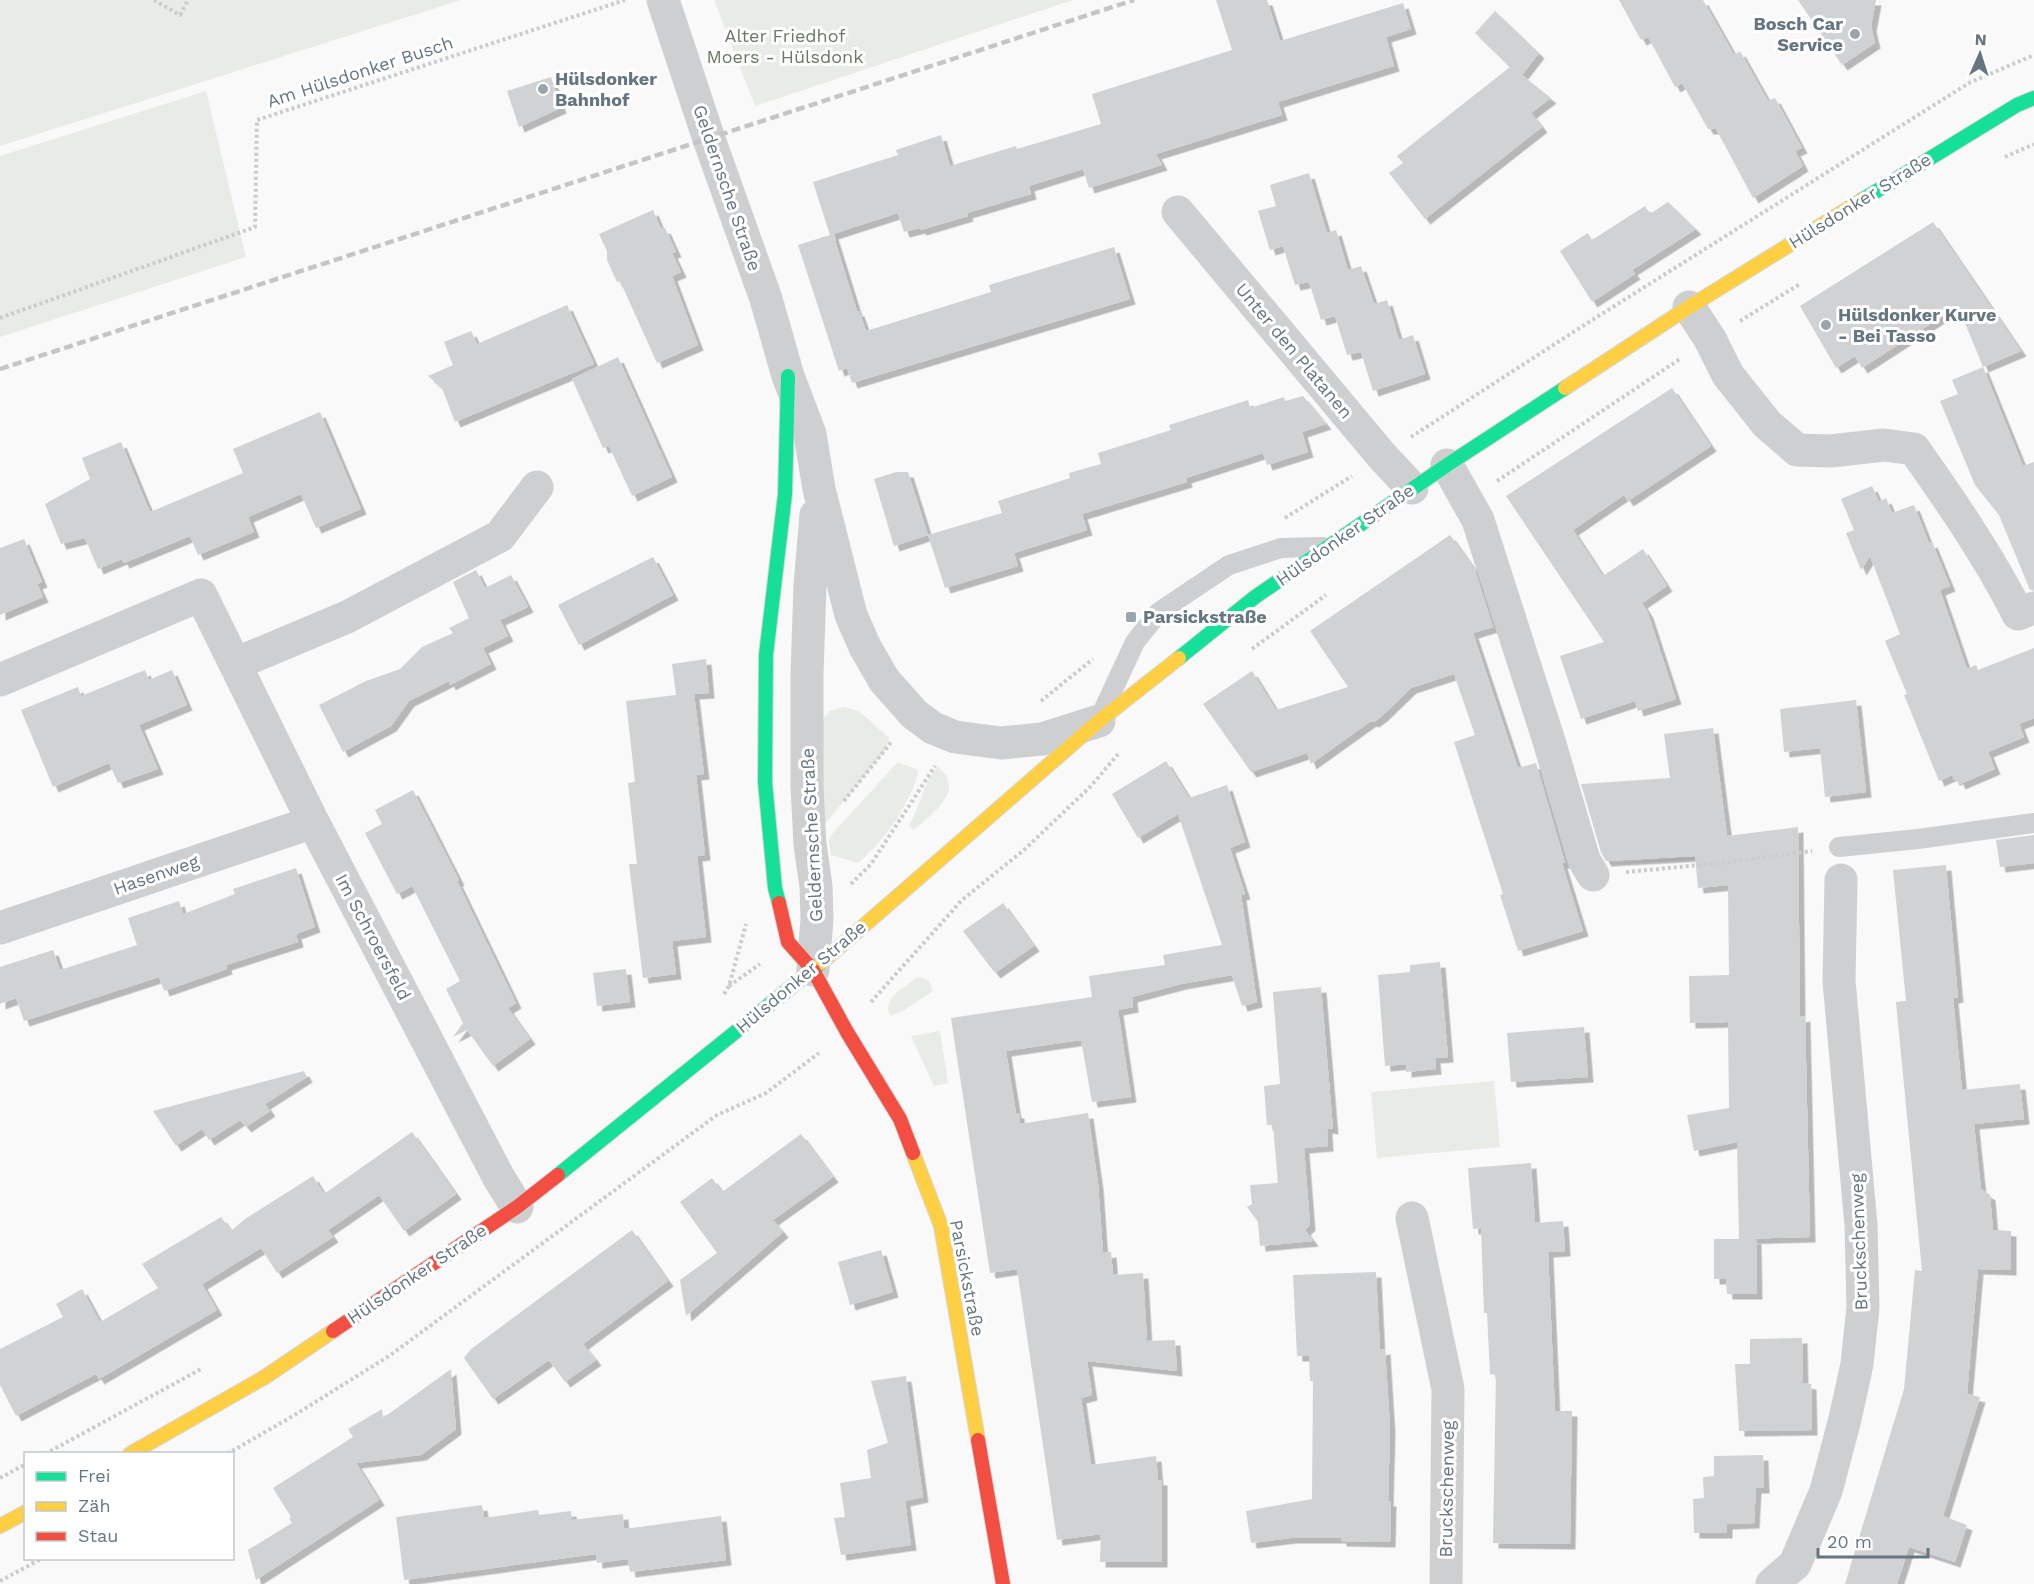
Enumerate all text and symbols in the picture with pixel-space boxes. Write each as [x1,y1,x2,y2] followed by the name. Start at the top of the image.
[1753,13,1843,55] place label: Bosch Car Service
[1950,24,2010,84] north arrow
[707,25,863,67] park label: Alter Friedhof Moers - Hülsdonk
[1848,27,1862,41] marker: Bosch Car Service
[1974,30,1987,49] text: N
[264,31,456,112] street label: Am Hülsdonker Busch
[555,68,657,110] place label: Hülsdonker Bahnhof
[536,82,550,96] marker: Hülsdonker Bahnhof
[689,102,766,274] street label: Geldernsche Straße
[1785,148,1935,253] street label: Hülsdonker Straße
[1232,279,1357,423] street label: Unter den Platanen
[1838,304,1996,346] place label: Hülsdonker Kurve - Bei Tasso
[1819,318,1833,332] marker: Hülsdonker Kurve - Bei Tasso
[1272,479,1418,590] street label: Hülsdonker Straße
[1143,606,1267,627] place label: Parsickstraße
[1124,610,1138,624] marker: Parsickstraße
[796,748,827,923] street label: Geldernsche Straße
[110,850,202,899] street label: Hasenweg
[331,870,416,1004] street label: Im Schroersfeld
[731,916,870,1037] street label: Hülsdonker Straße
[1846,1173,1871,1311] street label: Bruckschenweg
[946,1218,989,1338] street label: Parsickstraße
[343,1219,490,1328] street label: Hülsdonker Straße
[1435,1420,1458,1558] street label: Bruckschenweg
[24,1452,234,1560] legend
[78,1465,110,1486] text: Frei
[78,1495,111,1516] text: Zäh
[1818,1521,1928,1559] scale bar
[78,1525,118,1546] text: Stau
[1827,1531,1872,1552] text: 20 m

